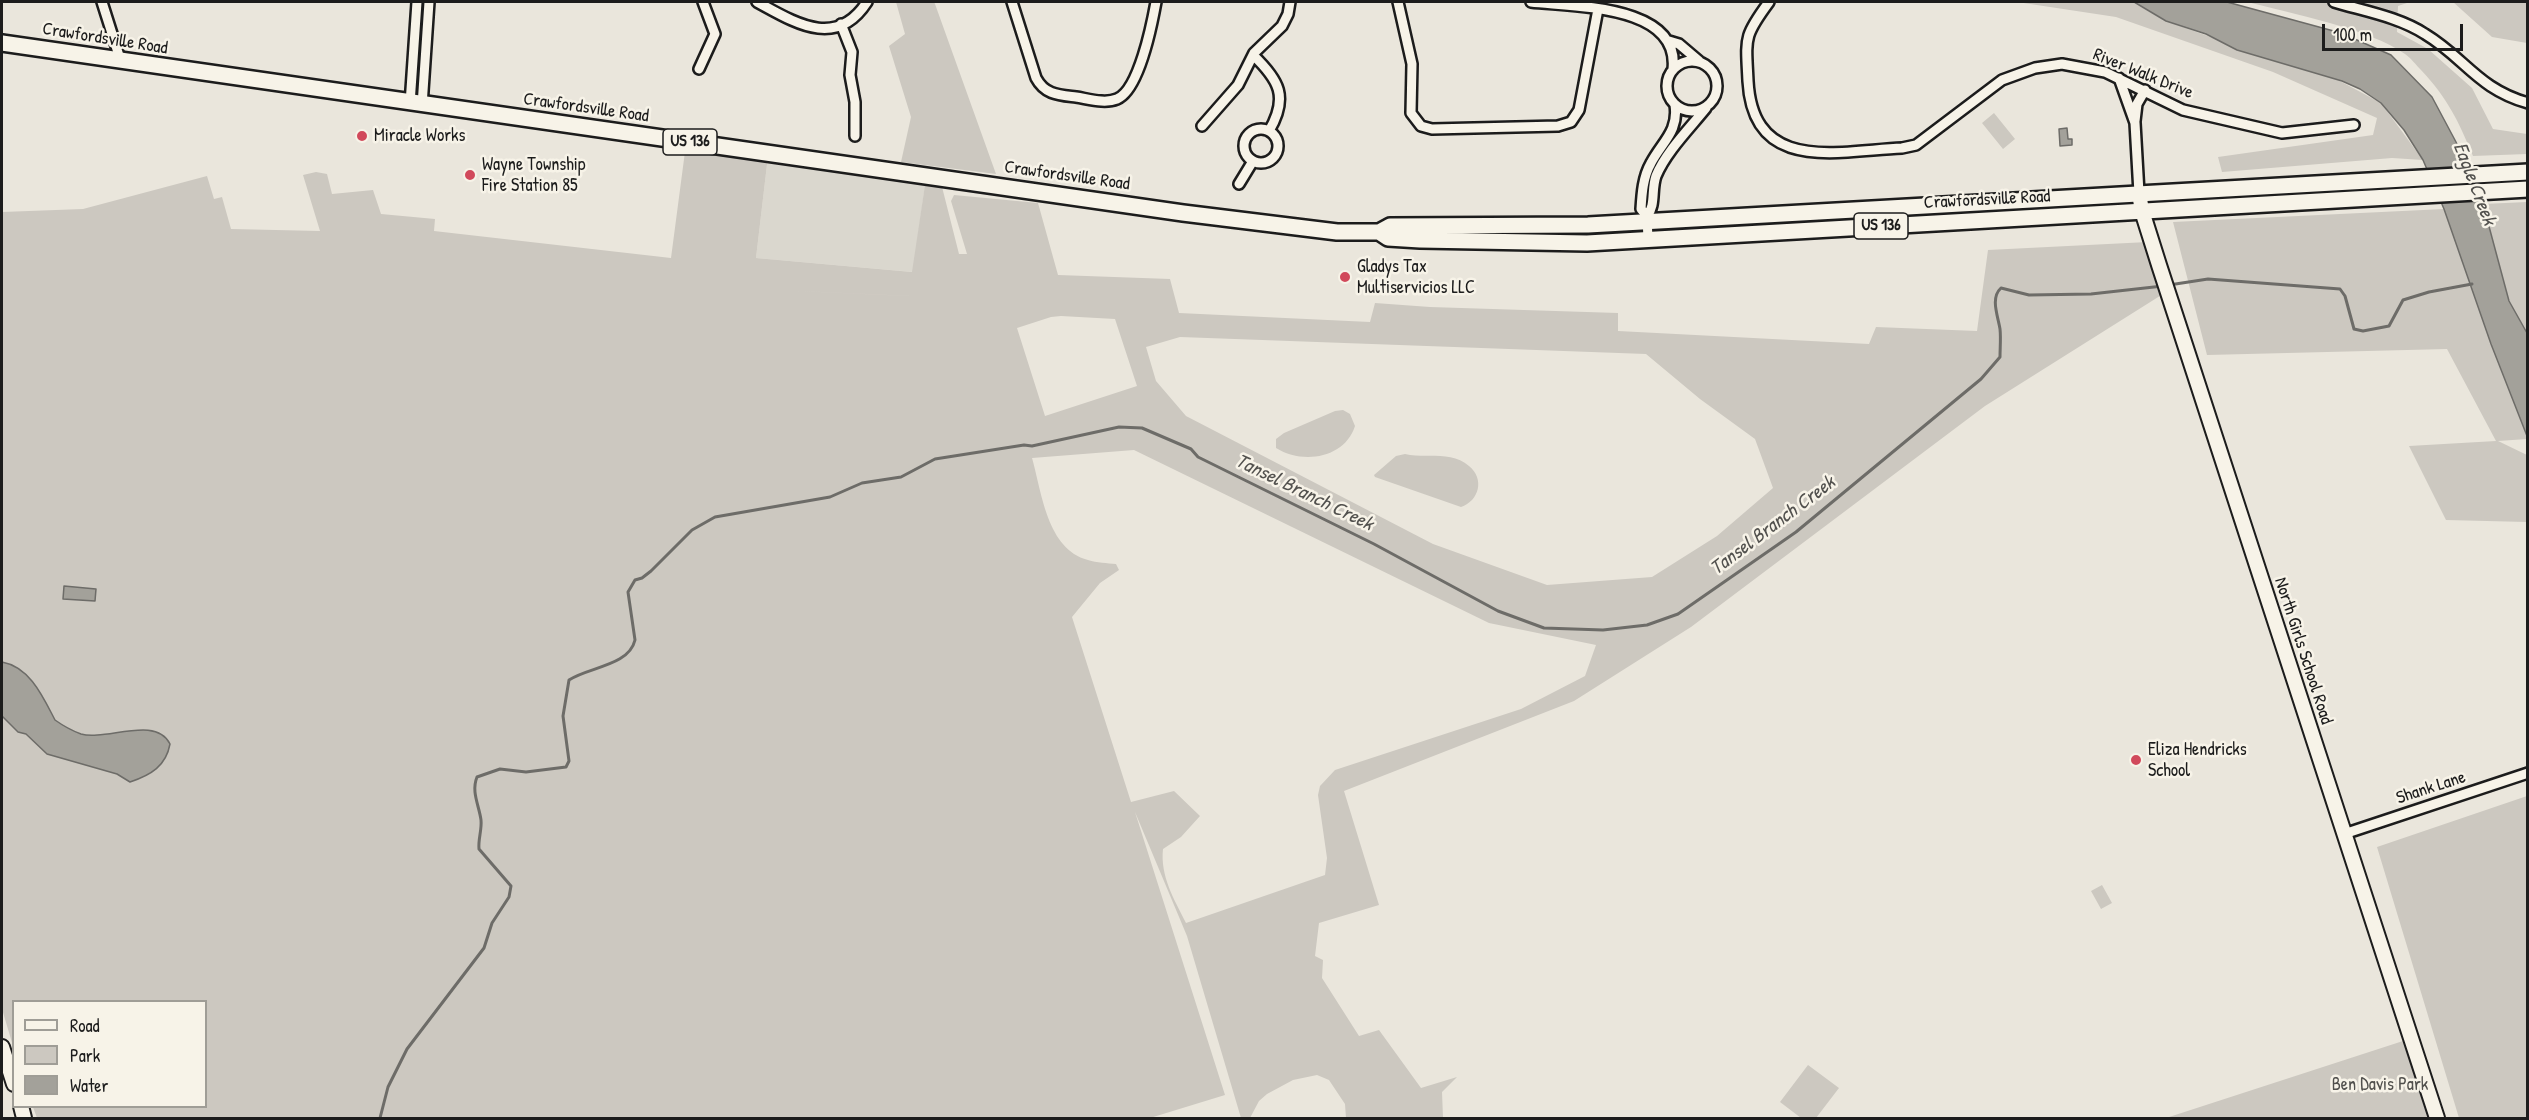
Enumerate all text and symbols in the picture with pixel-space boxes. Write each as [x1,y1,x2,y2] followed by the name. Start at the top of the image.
[2325,12,2466,50] scale bar
[41,18,169,60] street label: Crawfordsville Road
[2333,22,2372,47] text: 100 m
[2090,44,2196,104] street label: River Walk Drive
[522,88,650,128] street label: Crawfordsville Road
[374,125,465,147] place label: Miracle Works
[355,129,369,143] marker: Miracle Works
[663,129,717,155] road number: US 136
[2447,139,2501,229] water label: Eagle Creek
[482,154,586,196] place label: Wayne Township Fire Station 85
[1003,156,1131,196] street label: Crawfordsville Road
[463,168,477,182] marker: Wayne Township Fire Station 85
[1923,186,2051,214] street label: Crawfordsville Road
[1854,213,1908,239] road number: US 136
[1357,256,1475,298] place label: Gladys Tax Multiservicios LLC
[1338,270,1352,284] marker: Gladys Tax Multiservicios LLC
[1231,449,1377,537] water label: Tansel Branch Creek
[1706,471,1840,581] water label: Tansel Branch Creek
[2269,575,2337,727] street label: North Girls School Road
[2148,739,2247,782] place label: Eliza Hendricks School
[2129,753,2143,767] marker: Eliza Hendricks School
[2394,767,2468,809] street label: Shank Lane
[12,1000,207,1108] legend
[70,1013,100,1038] text: Road
[70,1043,100,1068] text: Park
[70,1073,108,1098] text: Water
[2332,1074,2428,1096] park label: Ben Davis Park

